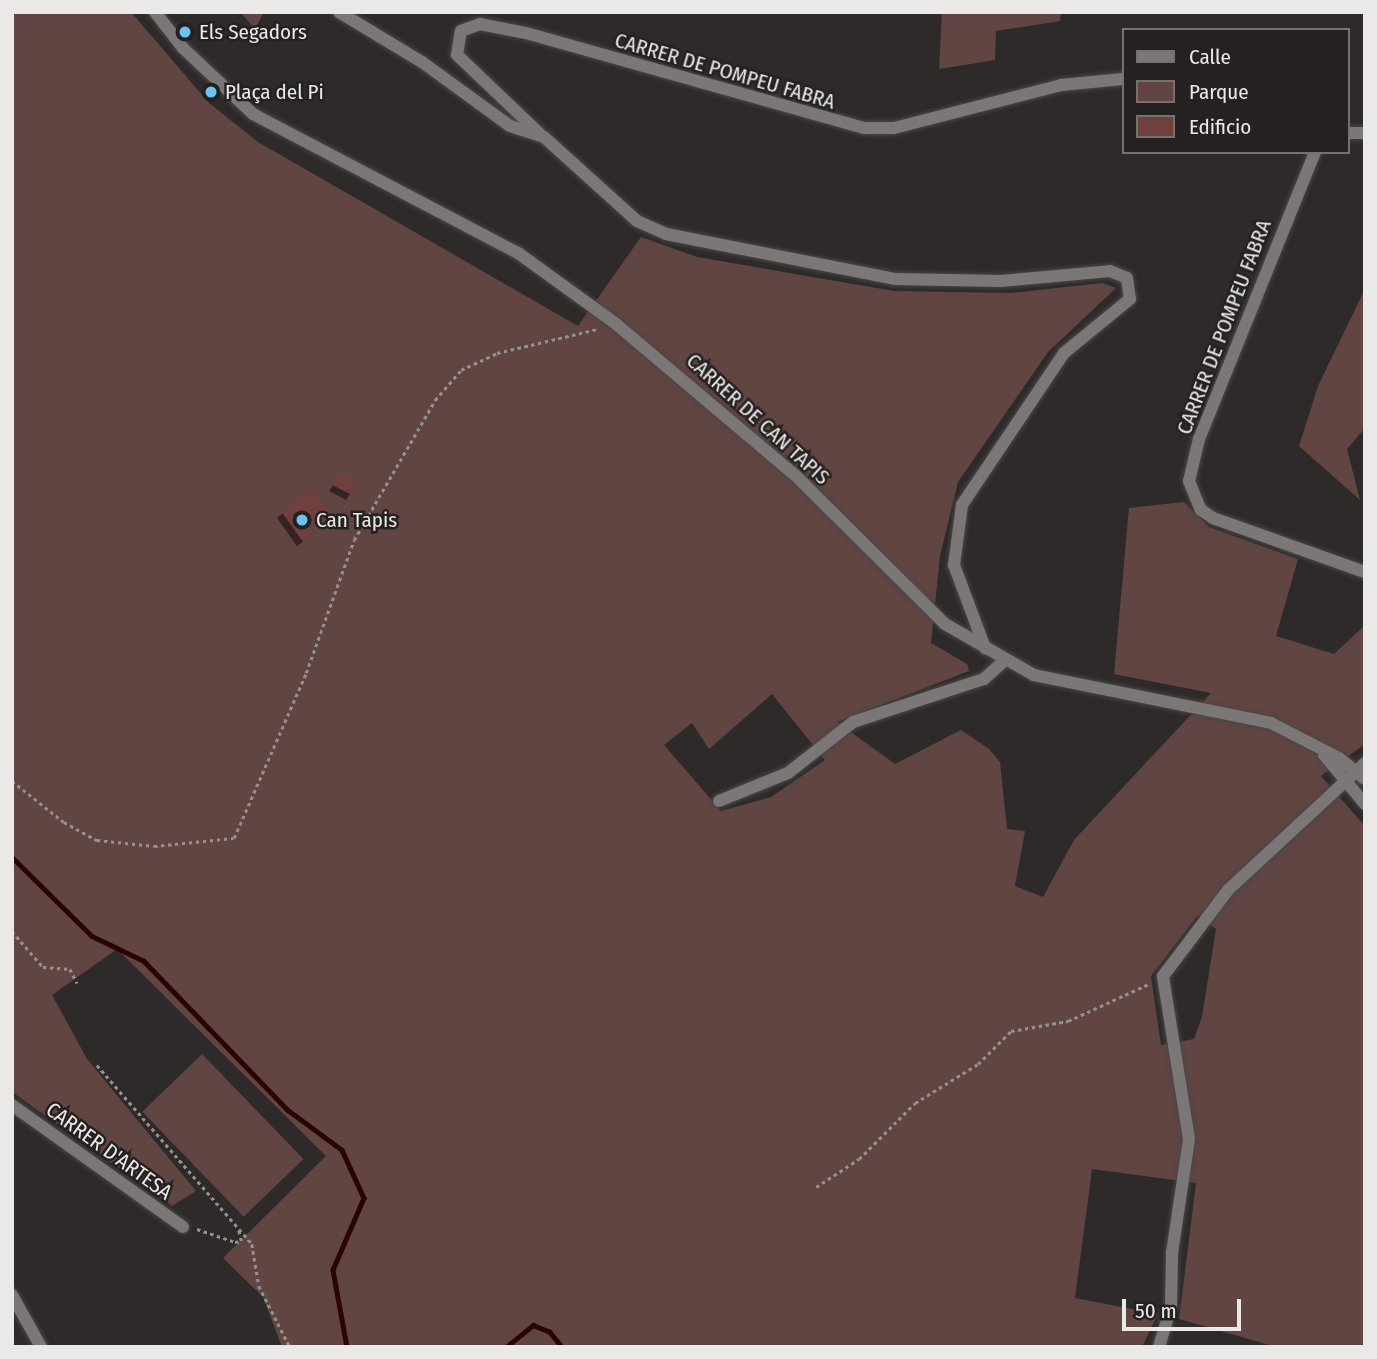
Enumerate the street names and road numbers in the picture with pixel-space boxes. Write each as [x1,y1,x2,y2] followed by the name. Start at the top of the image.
[612,27,838,115] street label: CARRER DE POMPEU FABRA
[1171,216,1277,438] street label: CARRER DE POMPEU FABRA
[681,348,835,490] street label: CARRER DE CAN TAPIS
[41,1097,177,1205] street label: CARRER D'ARTESA

